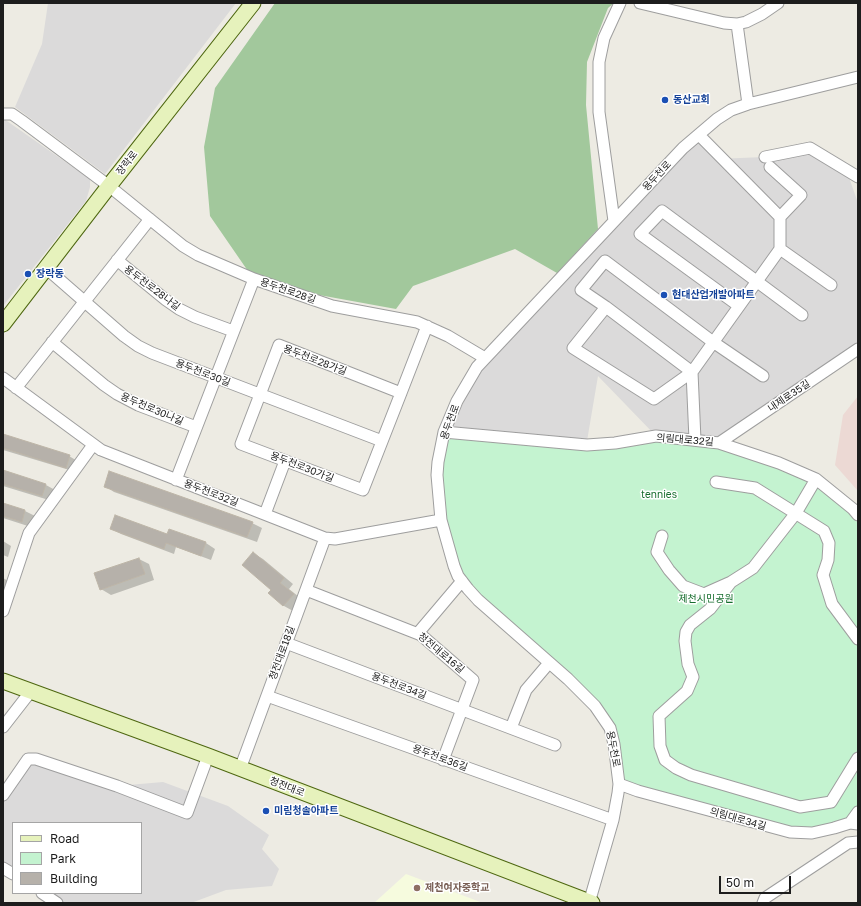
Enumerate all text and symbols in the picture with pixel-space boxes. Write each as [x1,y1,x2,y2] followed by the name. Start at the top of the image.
[673,94,710,106] place label: 동산교회
[660,95,670,105] marker: 동산교회
[114,148,140,178] street label: 장락로
[640,158,674,194] street label: 용두천로
[122,263,182,313] street label: 용두천로28나길
[36,268,64,280] place label: 장락동
[23,269,33,279] marker: 장락동
[259,276,317,306] street label: 용두천로28길
[672,289,755,301] place label: 현대산업개발아파트
[659,290,669,300] marker: 현대산업개발아파트
[282,342,348,378] street label: 용두천로28가길
[174,357,232,389] street label: 용두천로30길
[766,377,812,415] street label: 내제로35길
[119,390,185,428] street label: 용두천로30나길
[438,403,462,441] street label: 용두천로
[656,432,714,448] street label: 의림대로32길
[268,449,336,485] street label: 용두천로30가길
[182,477,240,509] street label: 용두천로32길
[641,489,677,501] park label: tennies
[678,593,734,605] park label: 제천시민공원
[267,624,297,682] street label: 청전대로18길
[415,630,467,676] street label: 청전대로16길
[370,670,428,702] street label: 용두천로34길
[604,730,622,768] street label: 용두천로
[411,742,469,774] street label: 용두천로36길
[268,775,306,799] street label: 청전대로
[274,805,338,817] place label: 미림청솔아파트
[708,805,768,833] street label: 의림대로34길
[261,806,271,816] marker: 미림청솔아파트
[12,822,142,894] legend
[50,831,79,846] text: Road
[50,851,76,866] text: Park
[721,868,793,894] scale bar
[50,871,98,886] text: Building
[726,875,754,890] text: 50 m
[425,882,489,894] place label: 제천여자중학교
[412,883,422,893] marker: 제천여자중학교

